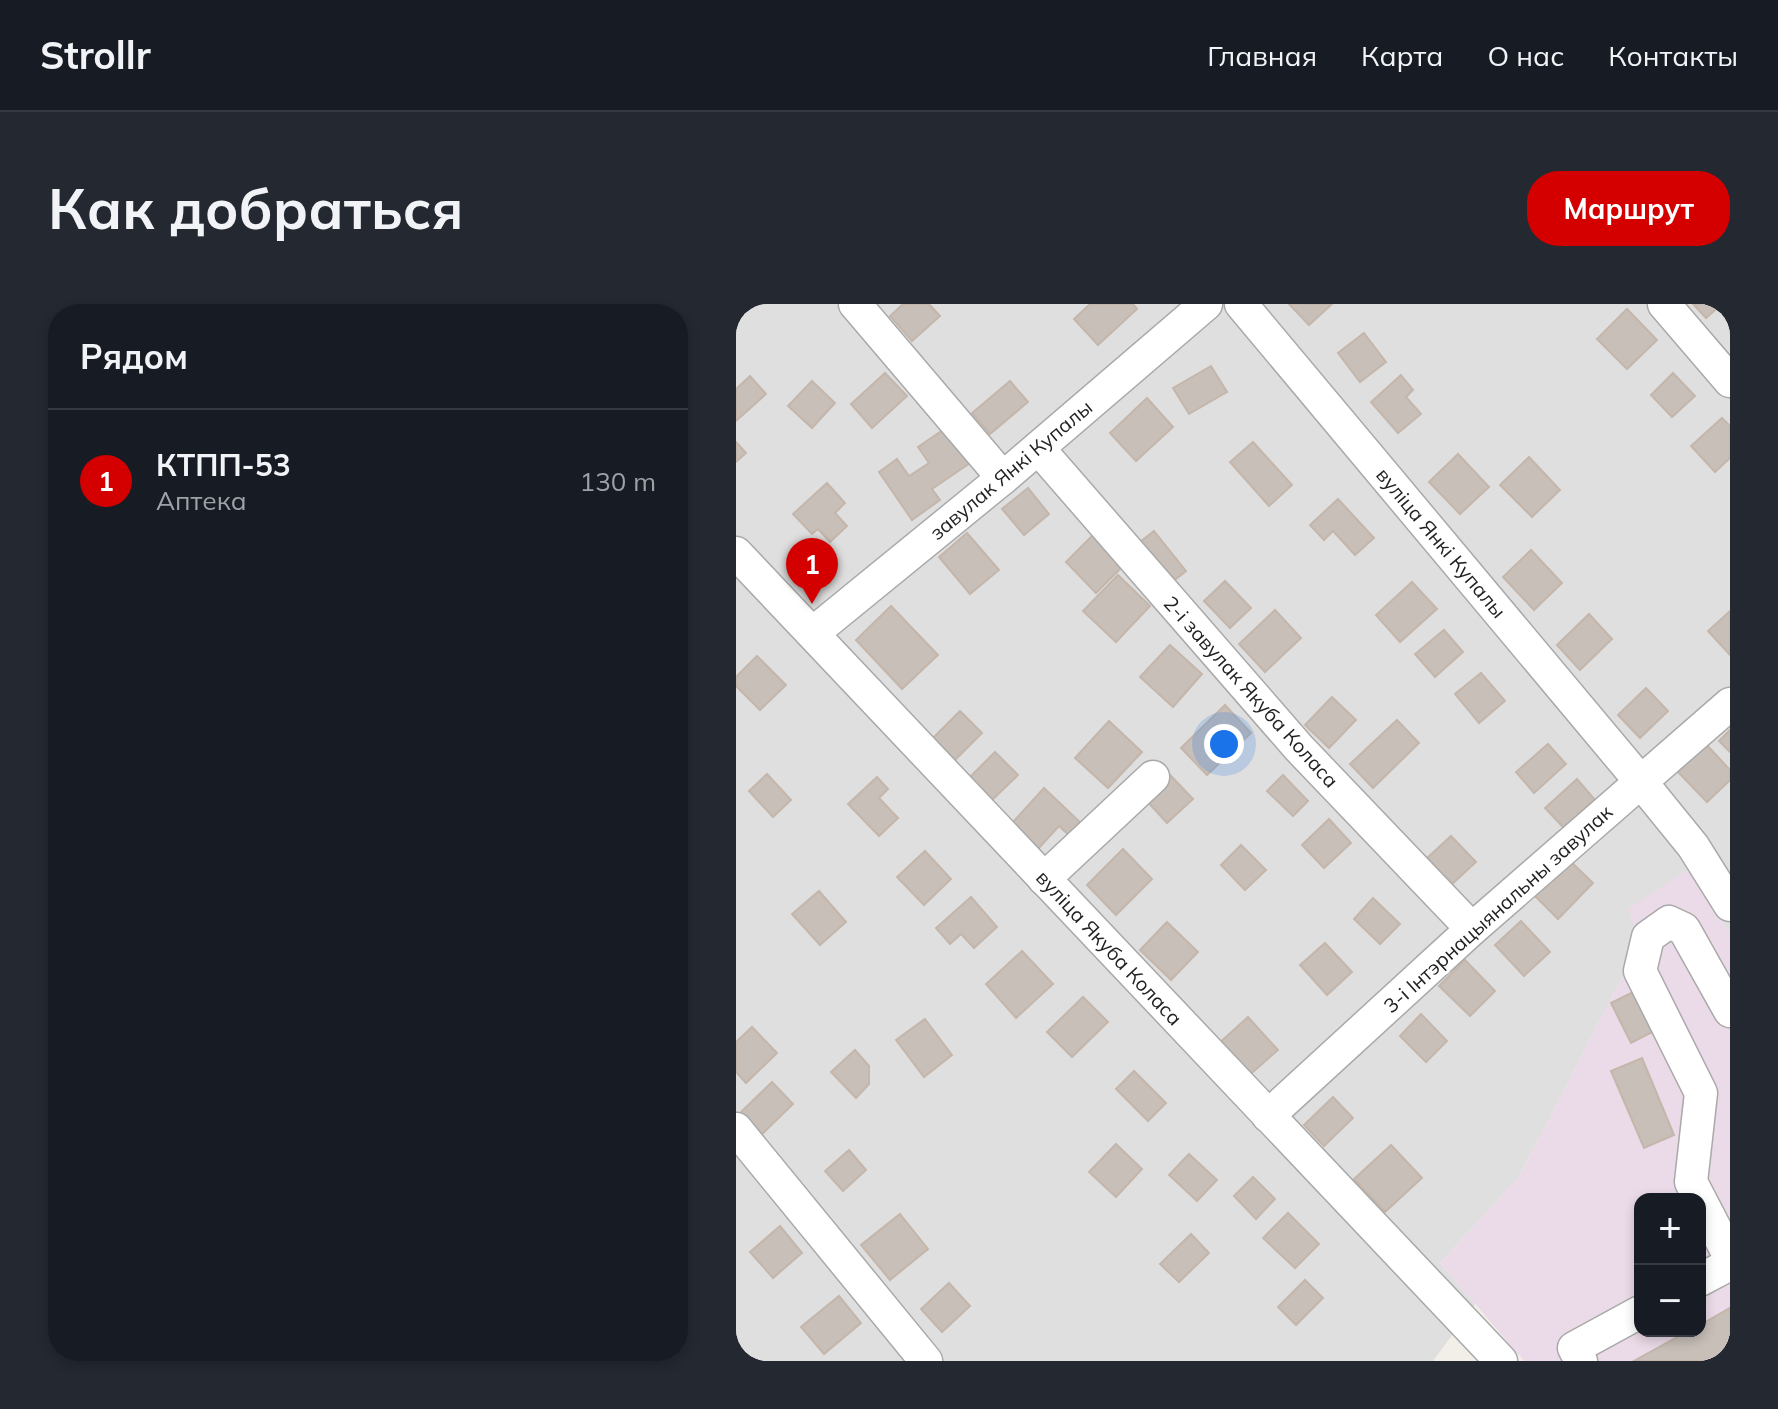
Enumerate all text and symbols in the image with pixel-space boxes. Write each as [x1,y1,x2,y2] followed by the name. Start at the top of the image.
[40,31,151,79] text: Strollr
[1207,38,1317,73] text: Главная
[1361,38,1443,73] text: Карта
[1487,38,1564,73] text: О нас
[1608,38,1738,73] text: Контакты
[1527,171,1730,246] button: Маршрут
[48,173,463,243] text: Как добраться
[80,335,188,378] text: Рядом
[924,394,1097,545] street label: завулак Янкі Купалы
[156,446,291,484] text: КТПП-53
[1371,462,1512,623] street label: вуліца Янкі Купалы
[98,465,114,498] text: 1
[580,465,656,498] text: 130 m
[156,484,247,517] text: Аптека
[786,538,838,604] pin: 1
[1159,591,1344,793] street label: 2-і завулак Якуба Коласа
[1204,724,1244,764] your location
[1378,799,1617,1018] street label: 3-і Інтэрнацыянальны завулак
[1031,865,1188,1030] street label: вуліца Якуба Коласа
[1634,1193,1706,1337] map controls
[1634,1193,1706,1265] button: +
[1634,1265,1706,1337] button: −

